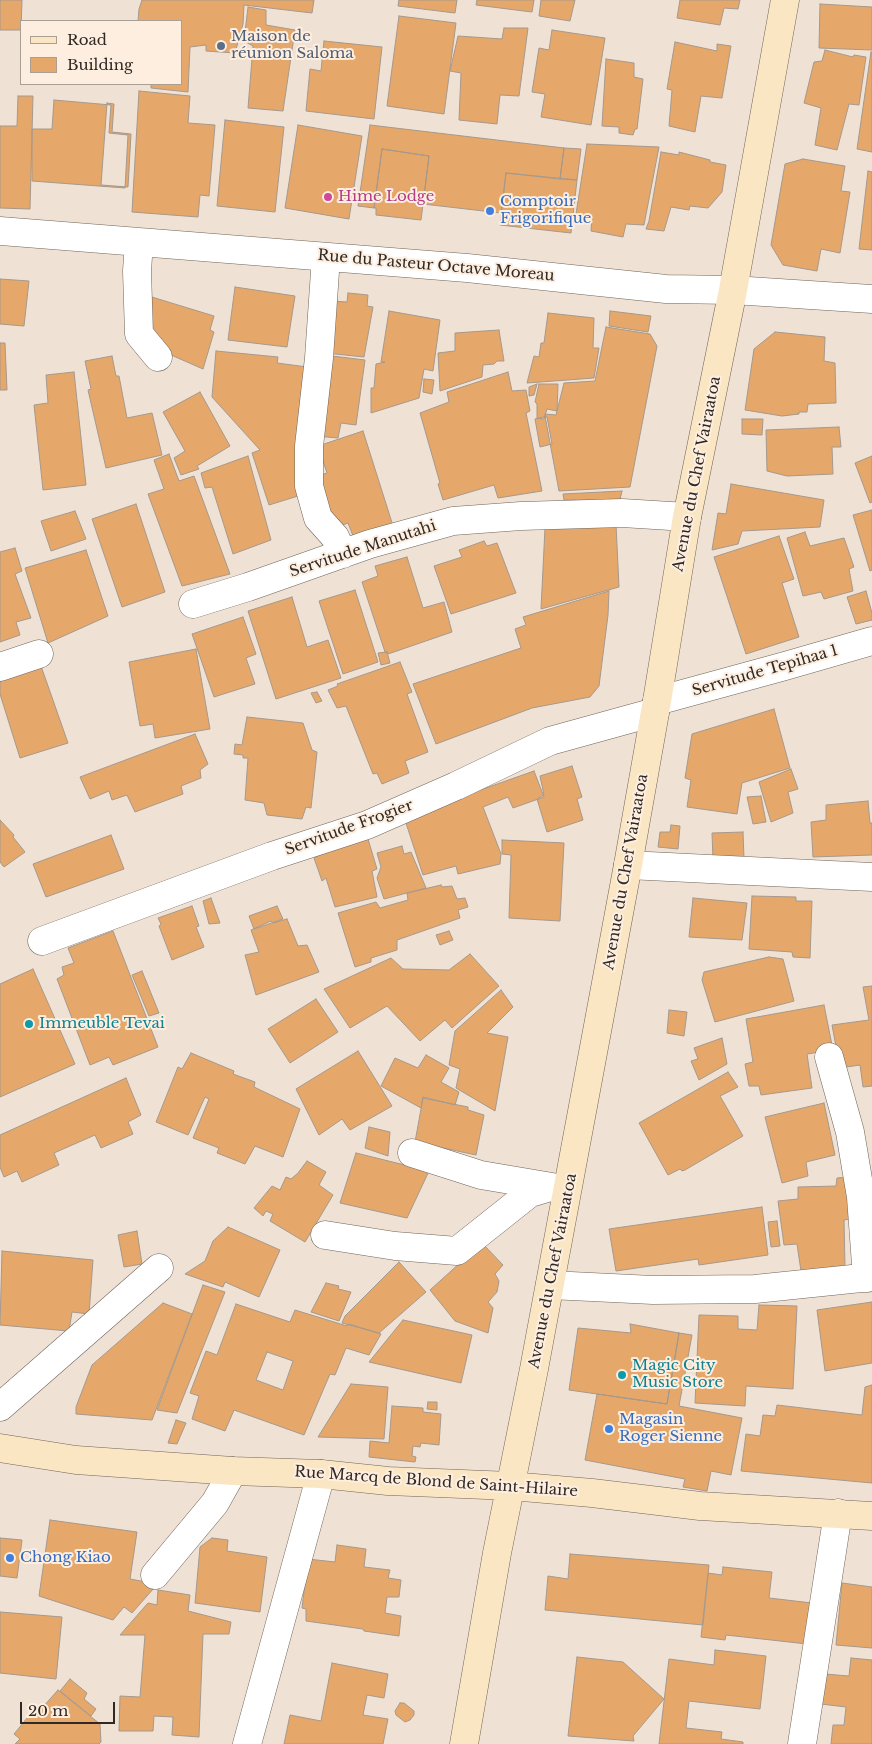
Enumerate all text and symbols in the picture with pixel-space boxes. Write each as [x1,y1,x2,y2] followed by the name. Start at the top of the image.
[20,20,182,85] legend
[231,28,354,63] place label: Maison de réunion Saloma
[67,30,107,49] text: Road
[215,40,227,52] marker: Maison de réunion Saloma
[67,55,133,74] text: Building
[338,188,434,206] place label: Hime Lodge
[322,191,334,203] marker: Hime Lodge
[500,193,591,228] place label: Comptoir Frigorifique
[484,205,496,217] marker: Comptoir Frigorifique
[317,247,555,285] street label: Rue du Pasteur Octave Moreau
[669,375,725,573] street label: Avenue du Chef Vairaatoa
[288,517,438,581] street label: Servitude Manutahi
[690,642,840,700] street label: Servitude Tepihaa 1
[600,773,652,971] street label: Avenue du Chef Vairaatoa
[282,796,416,860] street label: Servitude Frogier
[39,1015,165,1033] place label: Immeuble Tevai
[23,1018,35,1030] marker: Immeuble Tevai
[525,1172,581,1370] street label: Avenue du Chef Vairaatoa
[632,1357,723,1392] place label: Magic City Music Store
[616,1369,628,1381] marker: Magic City Music Store
[619,1411,722,1446] place label: Magasin Roger Sienne
[603,1423,615,1435] marker: Magasin Roger Sienne
[294,1463,578,1501] street label: Rue Marcq de Blond de Saint-Hilaire
[20,1549,111,1567] place label: Chong Kiao
[4,1552,16,1564] marker: Chong Kiao
[22,1692,118,1724] scale bar
[28,1701,68,1720] text: 20 m

